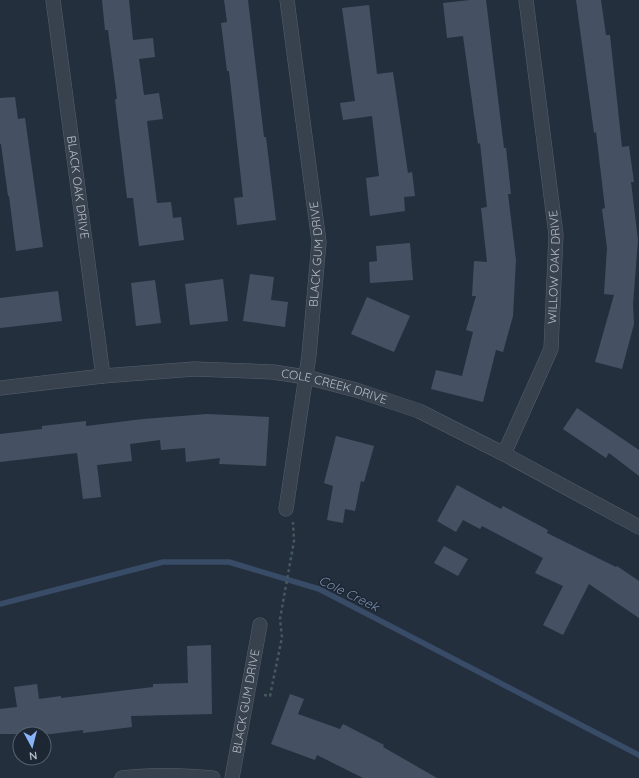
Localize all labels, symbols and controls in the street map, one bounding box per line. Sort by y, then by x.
street label: BLACK OAK DRIVE [64,135,93,240]
street label: BLACK GUM DRIVE [305,201,326,307]
street label: WILLOW OAK DRIVE [544,209,563,324]
street label: COLE CREEK DRIVE [280,365,389,407]
water label: Cole Creek [316,572,383,615]
street label: BLACK GUM DRIVE [229,648,262,755]
north arrow [12,726,52,766]
text: N [28,748,38,763]

